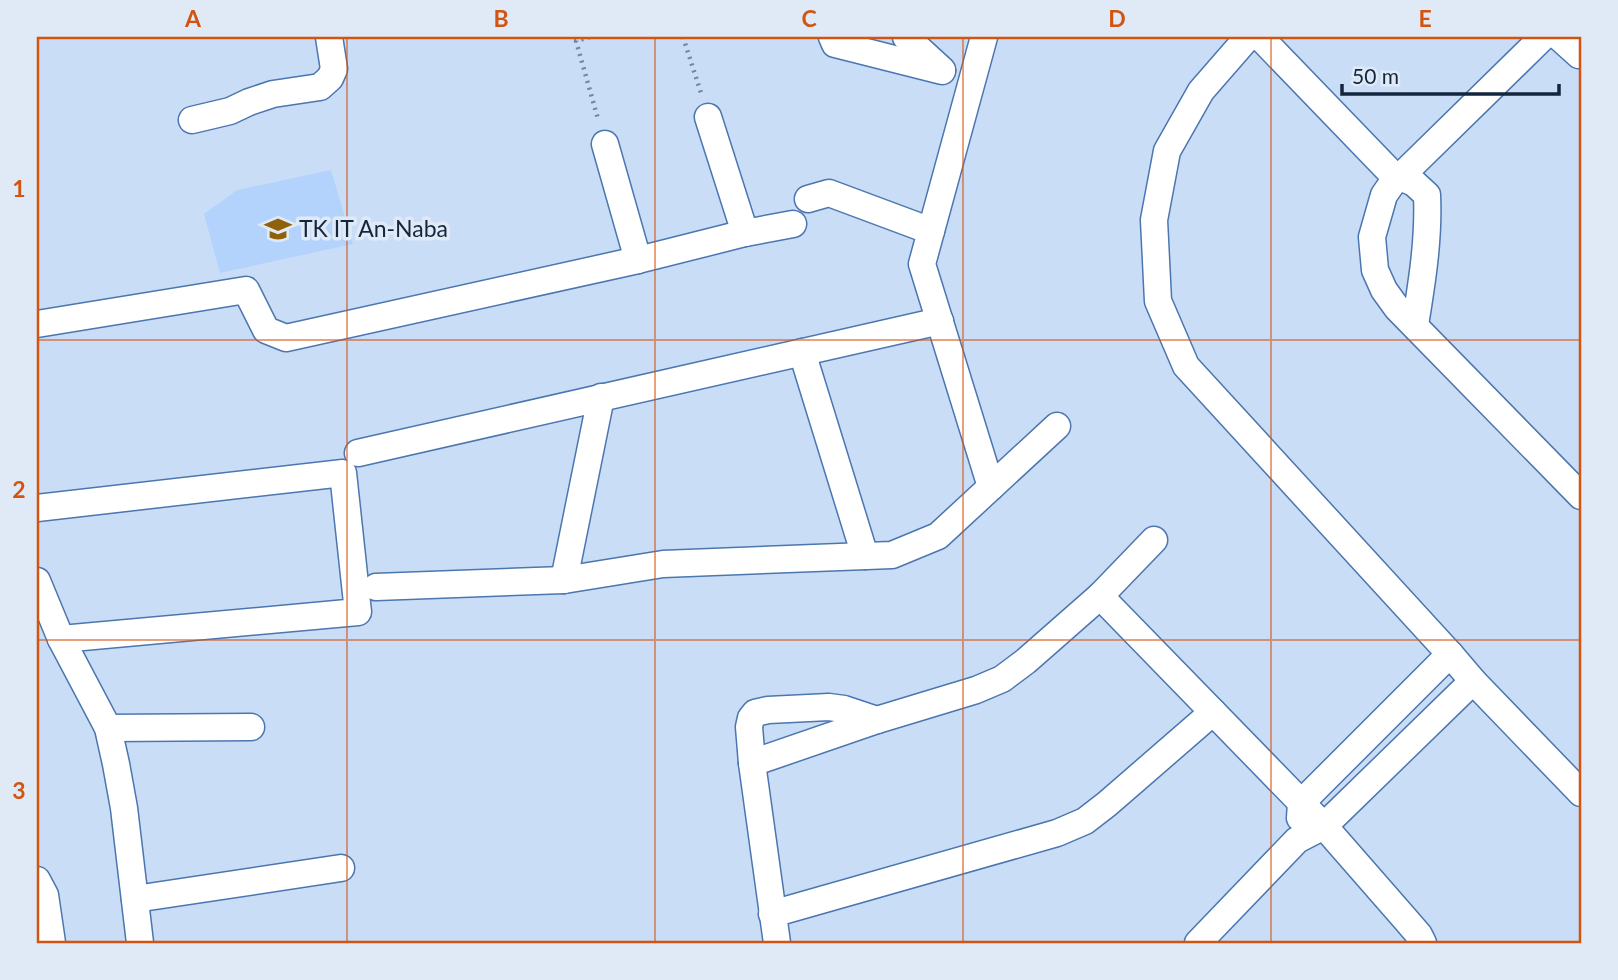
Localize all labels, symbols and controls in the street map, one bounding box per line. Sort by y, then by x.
text: A [184,4,202,32]
text: B [493,4,509,32]
text: C [801,4,817,32]
text: D [1108,4,1126,32]
text: E [1418,4,1432,32]
scale bar [1342,52,1558,96]
text: 50 m [1352,63,1399,88]
text: 1 [12,174,26,202]
school or university icon: TK IT An-Naba [263,214,293,244]
place label: TK IT An-Naba [299,214,448,242]
text: 2 [12,475,26,503]
text: 3 [12,776,26,804]

